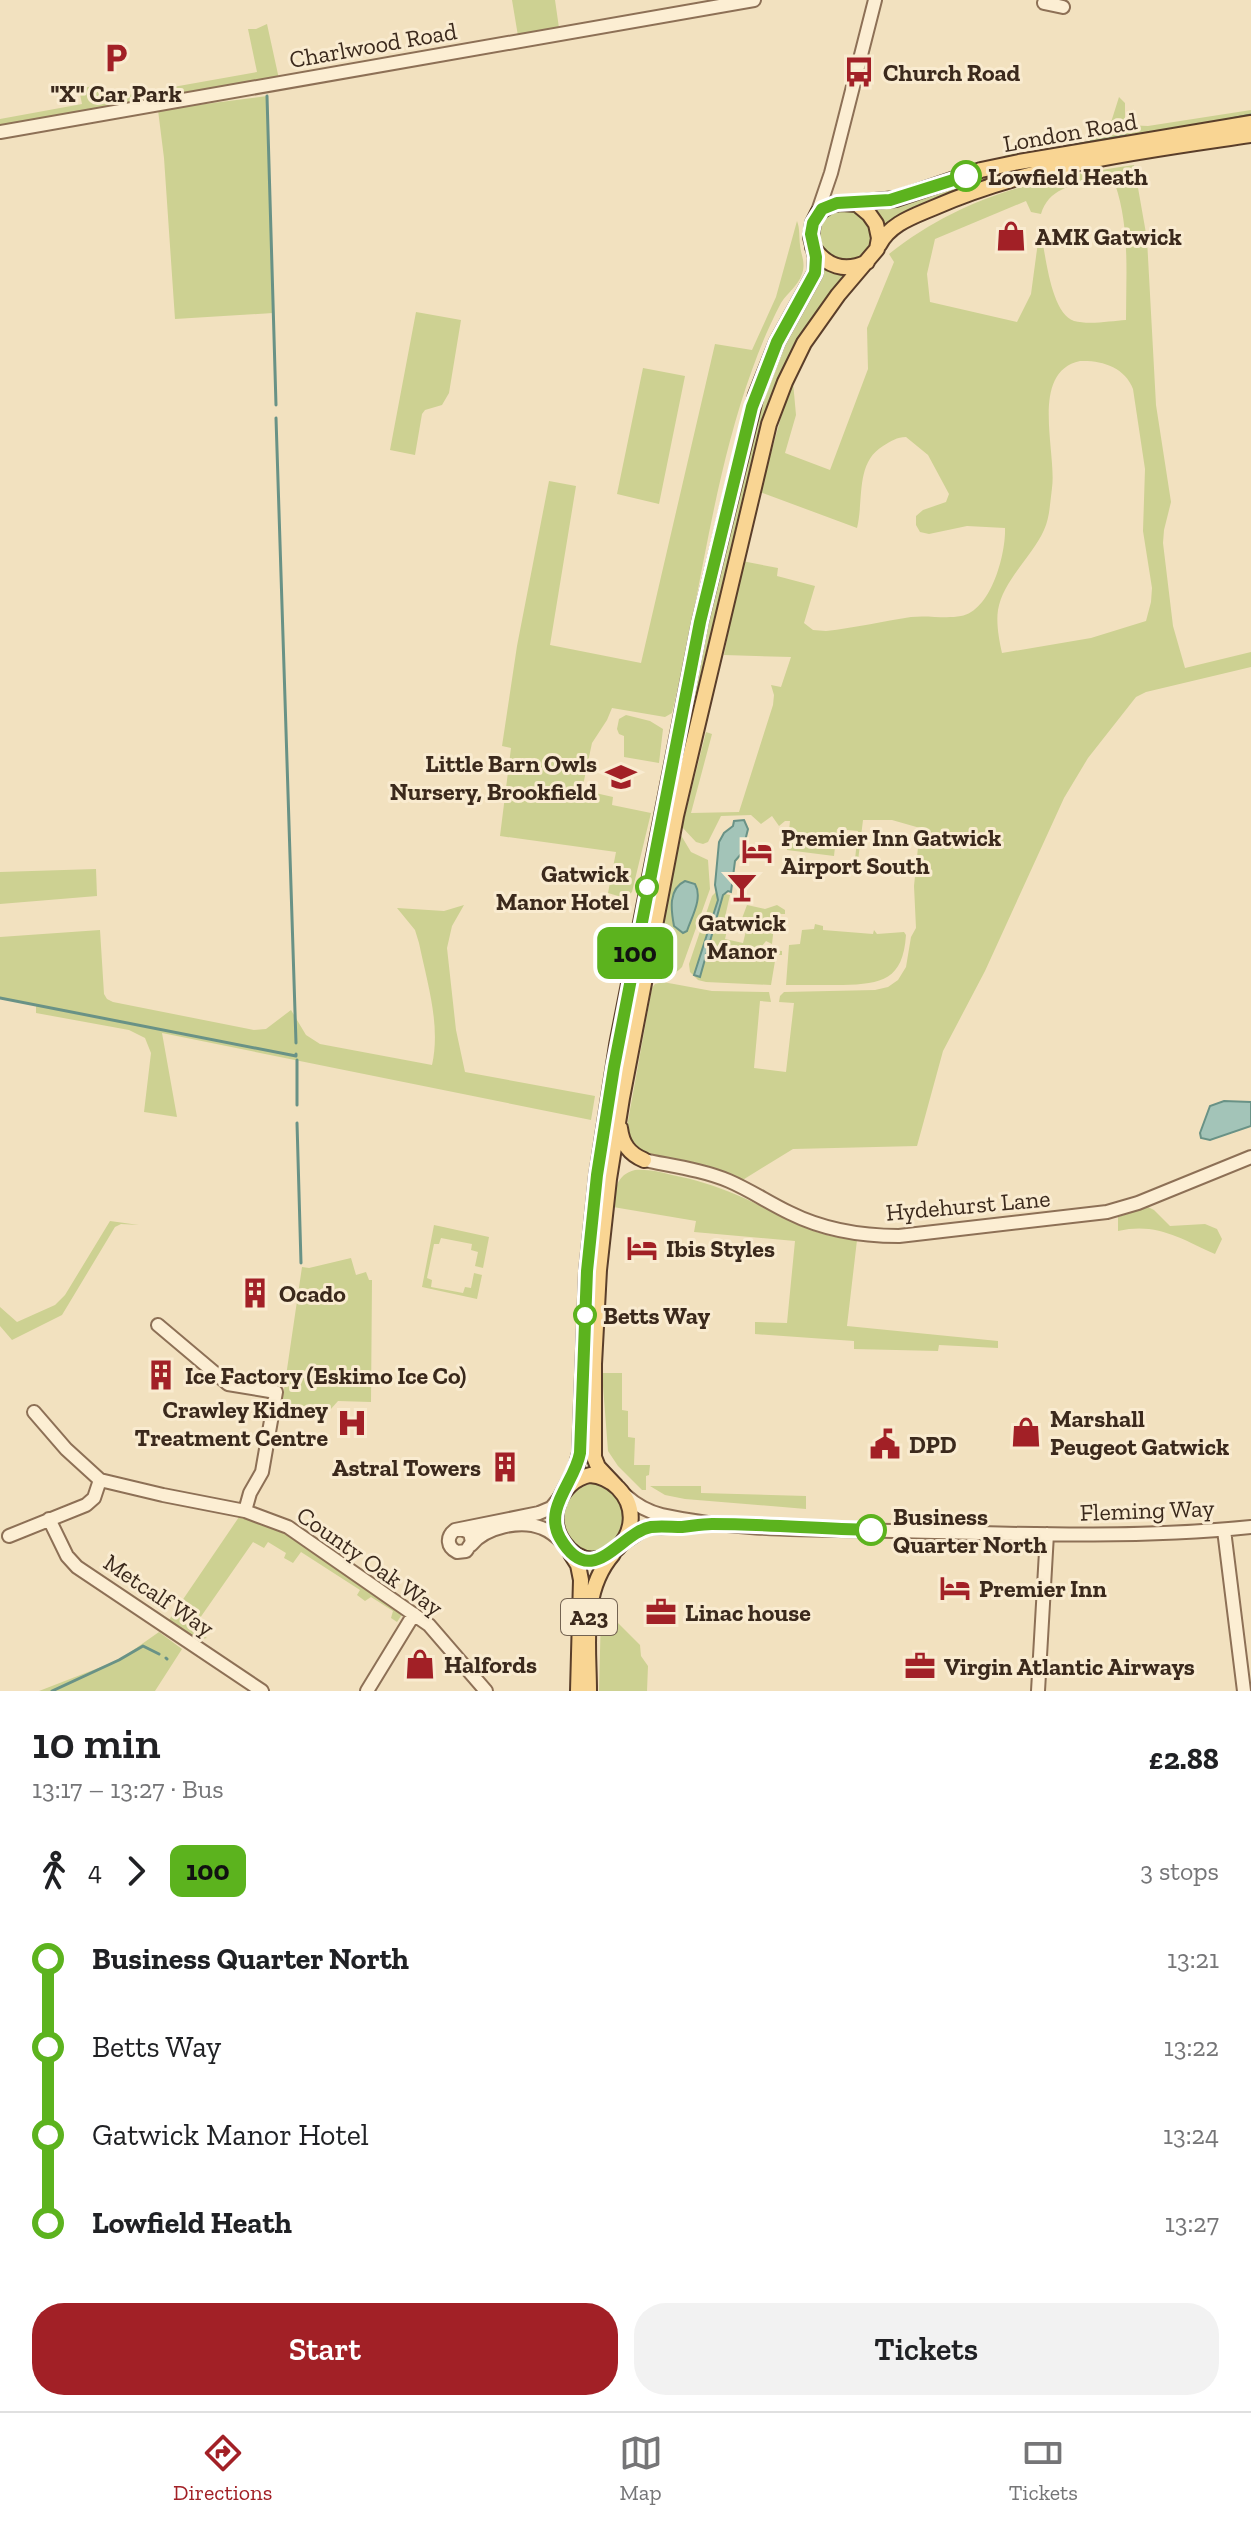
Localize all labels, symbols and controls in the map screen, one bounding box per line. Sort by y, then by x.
street label: Charlwood Road [287,16,459,74]
parking icon: "X" Car Park [99,41,133,75]
bus stop icon: Church Road [842,55,876,89]
place label: Church Road [883,58,1021,87]
place label: "X" Car Park [50,79,182,108]
street label: London Road [1001,106,1139,158]
marker: Lowfield Heath [951,161,981,191]
place label: Lowfield Heath [988,162,1148,191]
shop icon: AMK Gatwick [994,219,1028,253]
place label: AMK Gatwick [1035,222,1182,251]
place label: Little Barn Owls Nursery, Brookfield [390,749,597,806]
school or university icon: Little Barn Owls Nursery, Brookfield [604,760,638,794]
place label: Premier Inn Gatwick Airport South [781,823,1001,880]
hotel icon: Premier Inn Gatwick Airport South [740,834,774,868]
place label: Gatwick Manor Hotel [496,859,629,916]
bar icon: Gatwick Manor [725,870,759,904]
marker: Gatwick Manor Hotel [636,876,658,898]
place label: Gatwick Manor [698,908,786,965]
line badge: 100 [589,927,681,979]
text: 100 [613,936,657,969]
street label: Hydehurst Lane [884,1183,1052,1227]
hotel icon: Ibis Styles [625,1231,659,1265]
place label: Ibis Styles [666,1234,775,1263]
building icon: Ocado [238,1276,272,1310]
place label: Ocado [279,1279,346,1308]
place label: Betts Way [603,1301,710,1330]
marker: Betts Way [574,1304,596,1326]
building icon: Ice Factory (Eskimo Ice Co) [144,1358,178,1392]
place label: Ice Factory (Eskimo Ice Co) [185,1361,466,1390]
place label: Crawley Kidney Treatment Centre [135,1395,328,1452]
place label: Marshall Peugeot Gatwick [1050,1404,1229,1461]
hospital icon: Crawley Kidney Treatment Centre [335,1406,369,1440]
shop icon: Marshall Peugeot Gatwick [1009,1415,1043,1449]
public building icon: DPD [868,1427,902,1461]
place label: DPD [909,1430,957,1459]
building icon: Astral Towers [488,1450,522,1484]
place label: Astral Towers [332,1453,481,1482]
street label: Fleming Way [1079,1493,1216,1527]
street label: County Oak Way [291,1500,449,1623]
place label: Business Quarter North [893,1502,1047,1559]
marker: Business Quarter North [856,1515,886,1545]
street label: Metcalf Way [98,1548,220,1643]
hotel icon: Premier Inn [938,1571,972,1605]
place label: Premier Inn [979,1574,1107,1603]
office icon: Linac house [644,1595,678,1629]
place label: Linac house [685,1598,811,1627]
road number: A23 [561,1599,617,1635]
shop icon: Halfords [403,1647,437,1681]
office icon: Virgin Atlantic Airways [903,1649,937,1683]
place label: Halfords [444,1650,537,1679]
place label: Virgin Atlantic Airways [944,1652,1195,1681]
text: 10 min [32,1716,161,1769]
text: £2.88 [1149,1741,1219,1777]
text: 13:17 – 13:27 · Bus [32,1773,224,1805]
icon: walk [32,1849,76,1893]
icon: forward [114,1849,158,1893]
text: 100 [186,1854,230,1887]
text: 4 [88,1855,102,1887]
text: 3 stops [1140,1855,1219,1887]
text: Business Quarter North [92,1941,409,1977]
text: 13:21 [1167,1943,1219,1975]
text: Betts Way [92,2029,221,2065]
text: 13:22 [1164,2031,1219,2063]
text: Gatwick Manor Hotel [92,2117,369,2153]
text: 13:24 [1163,2119,1219,2151]
text: Lowfield Heath [92,2205,292,2241]
text: 13:27 [1165,2207,1219,2239]
button: Start [32,2303,618,2395]
button: Tickets [634,2303,1219,2395]
tab: Directions [173,2431,272,2506]
tab: Map [619,2431,663,2506]
tab: Tickets [1009,2431,1078,2506]

